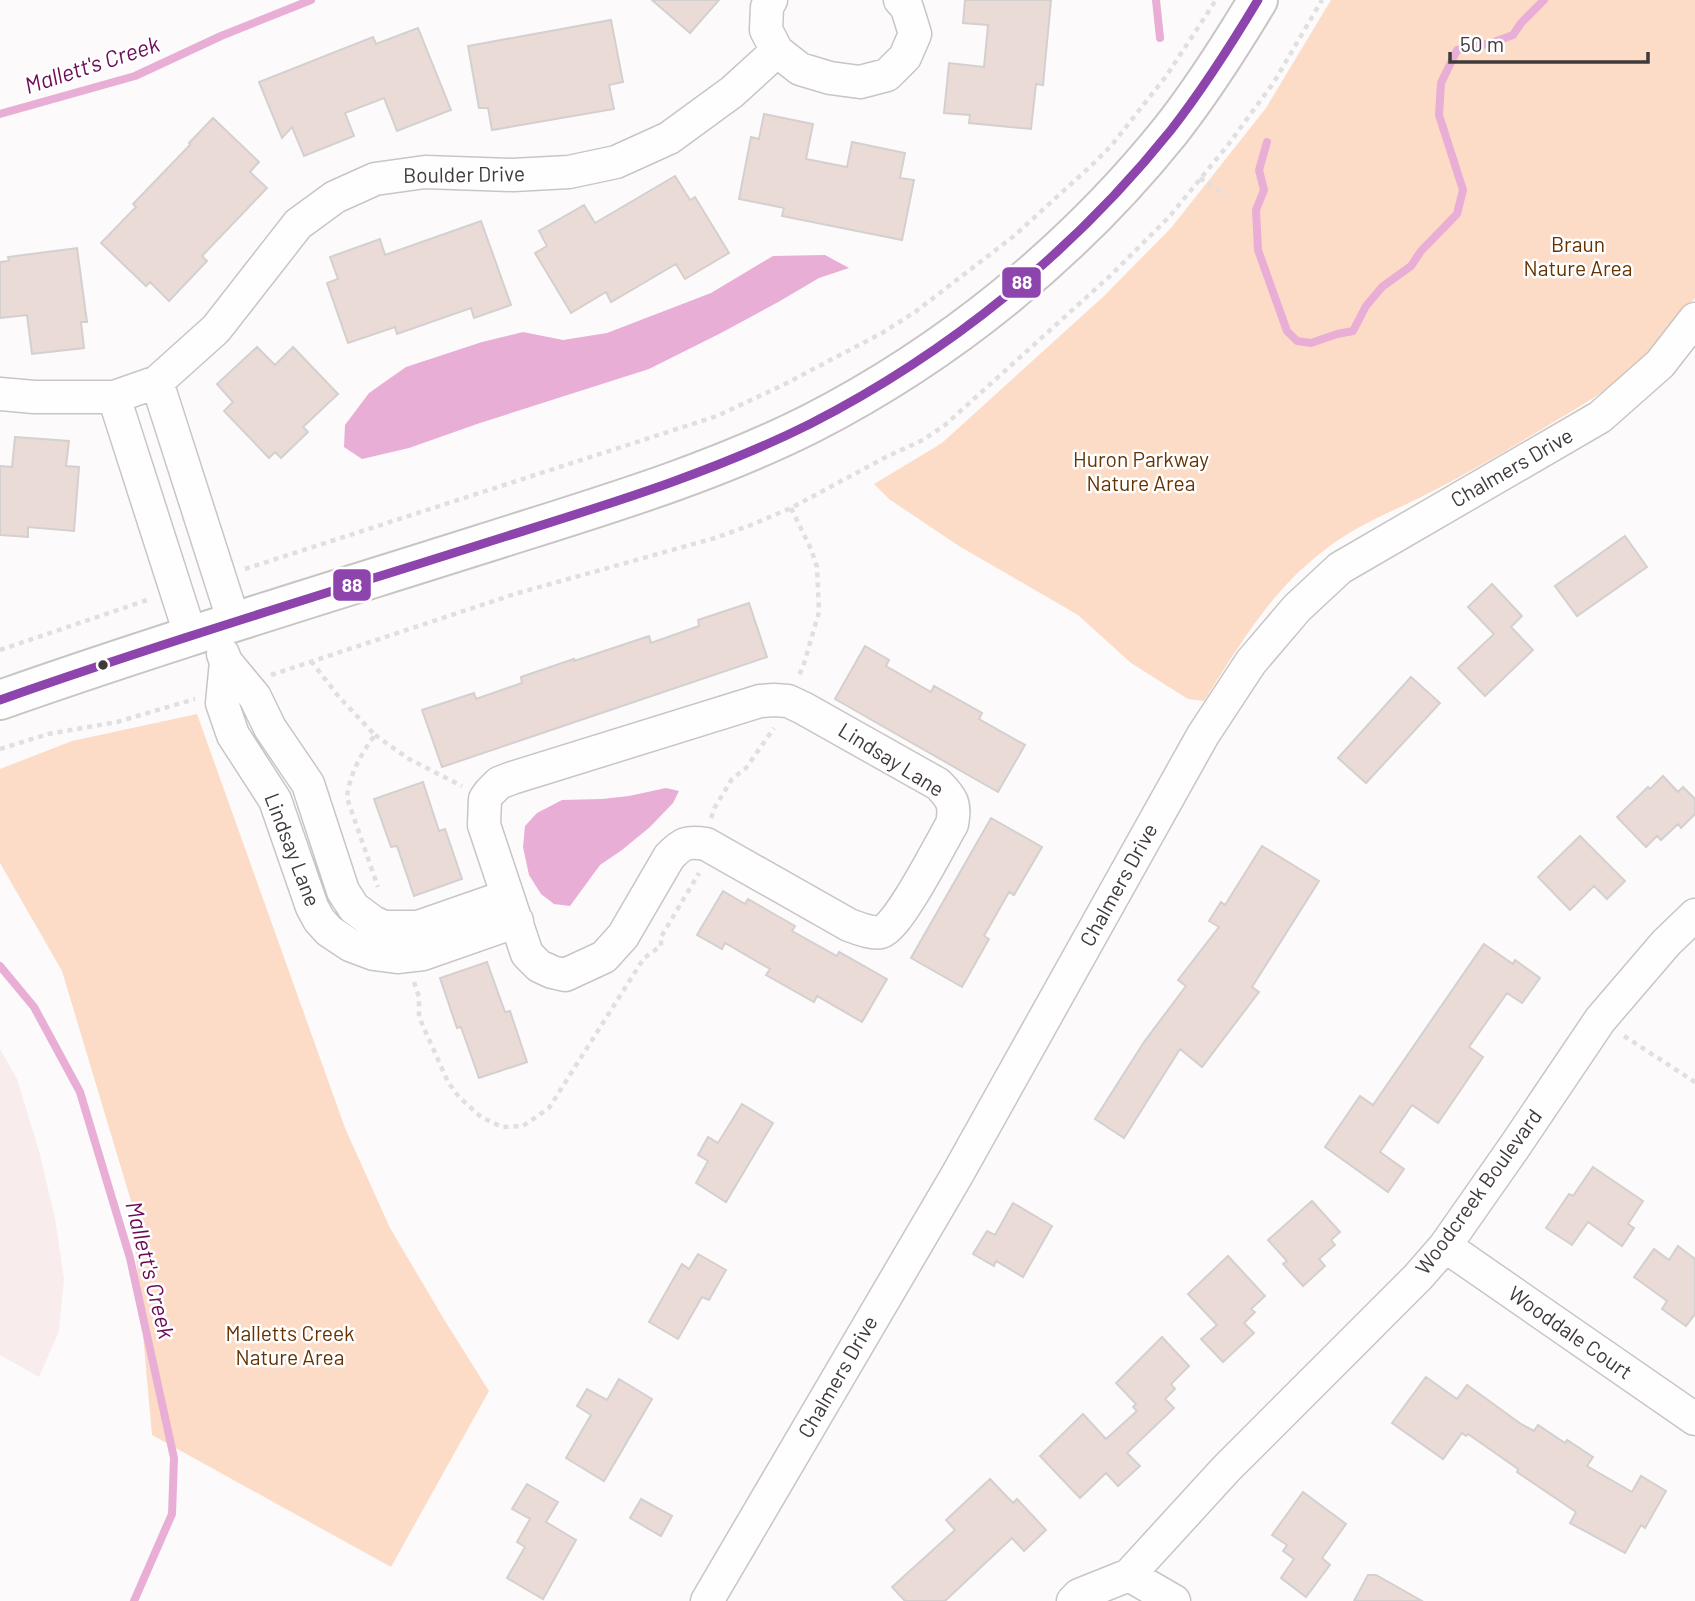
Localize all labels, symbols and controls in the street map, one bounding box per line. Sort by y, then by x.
scale bar [1450,21,1648,65]
water label: Mallett's Creek [21,29,163,99]
text: 50 m [1460,31,1504,56]
street label: Boulder Drive [403,160,525,187]
park label: Braun Nature Area [1524,231,1632,280]
line badge: 88 [1001,266,1042,299]
text: 88 [1012,270,1032,293]
street label: Chalmers Drive [1446,422,1577,512]
park label: Huron Parkway Nature Area [1073,446,1209,495]
line badge: 88 [332,568,372,602]
text: 88 [342,573,362,596]
unlabelled marker [96,658,110,672]
street label: Lindsay Lane [834,716,949,801]
street label: Lindsay Lane [260,789,326,910]
street label: Chalmers Drive [1074,818,1162,950]
street label: Woodcreek Boulevard [1409,1104,1546,1279]
water label: Mallett's Creek [120,1198,182,1341]
street label: Wooddale Court [1504,1280,1638,1384]
street label: Chalmers Drive [792,1311,882,1442]
park label: Malletts Creek Nature Area [225,1320,355,1369]

